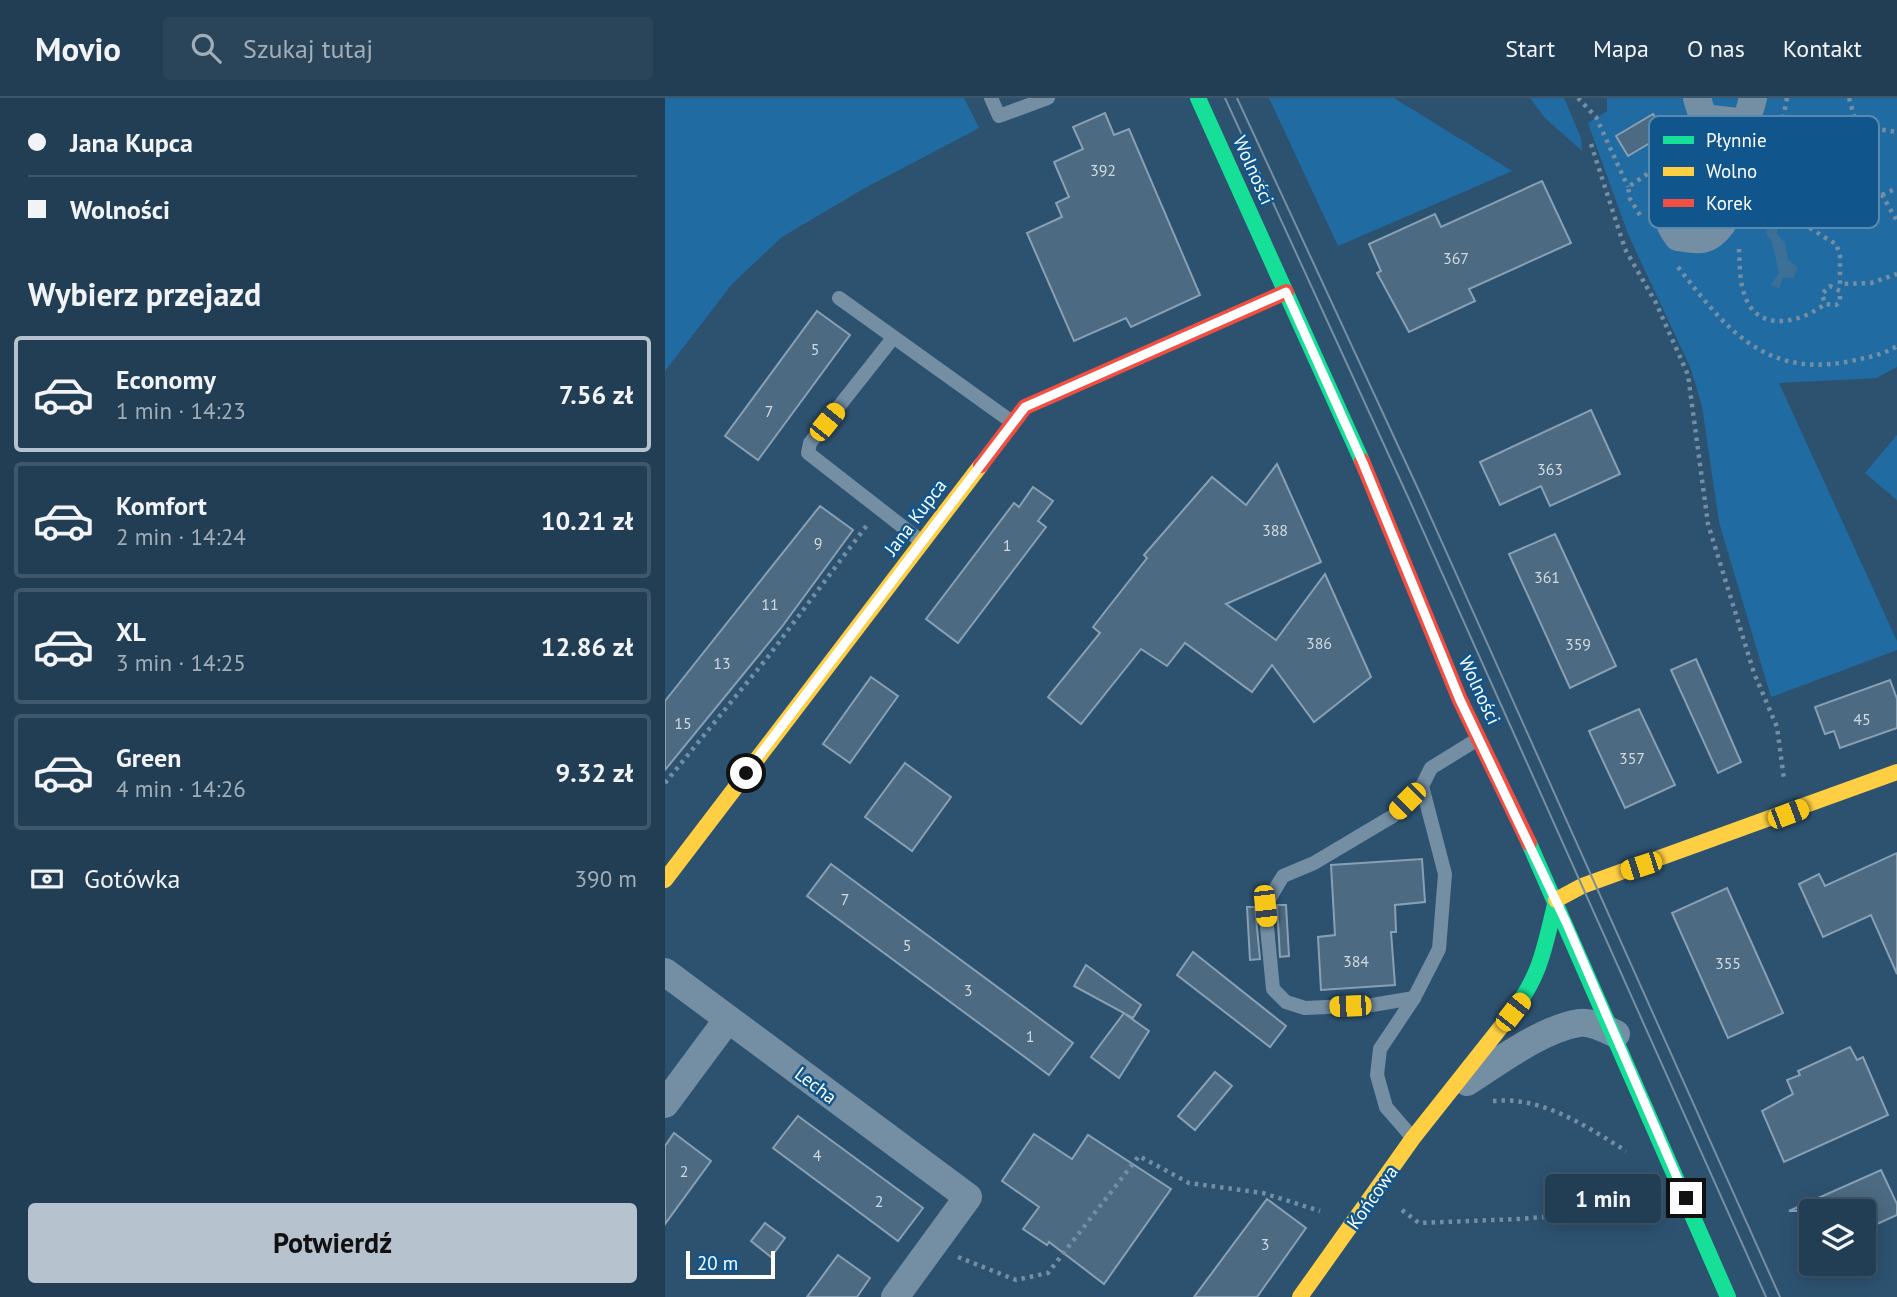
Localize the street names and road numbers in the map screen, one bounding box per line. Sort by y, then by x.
street label: Wolności [1228,132,1280,208]
street label: Jana Kupca [878,474,951,561]
street label: Wolności [1454,652,1506,728]
street label: Lecha [790,1061,842,1109]
street label: Końcowa [1341,1160,1403,1234]

